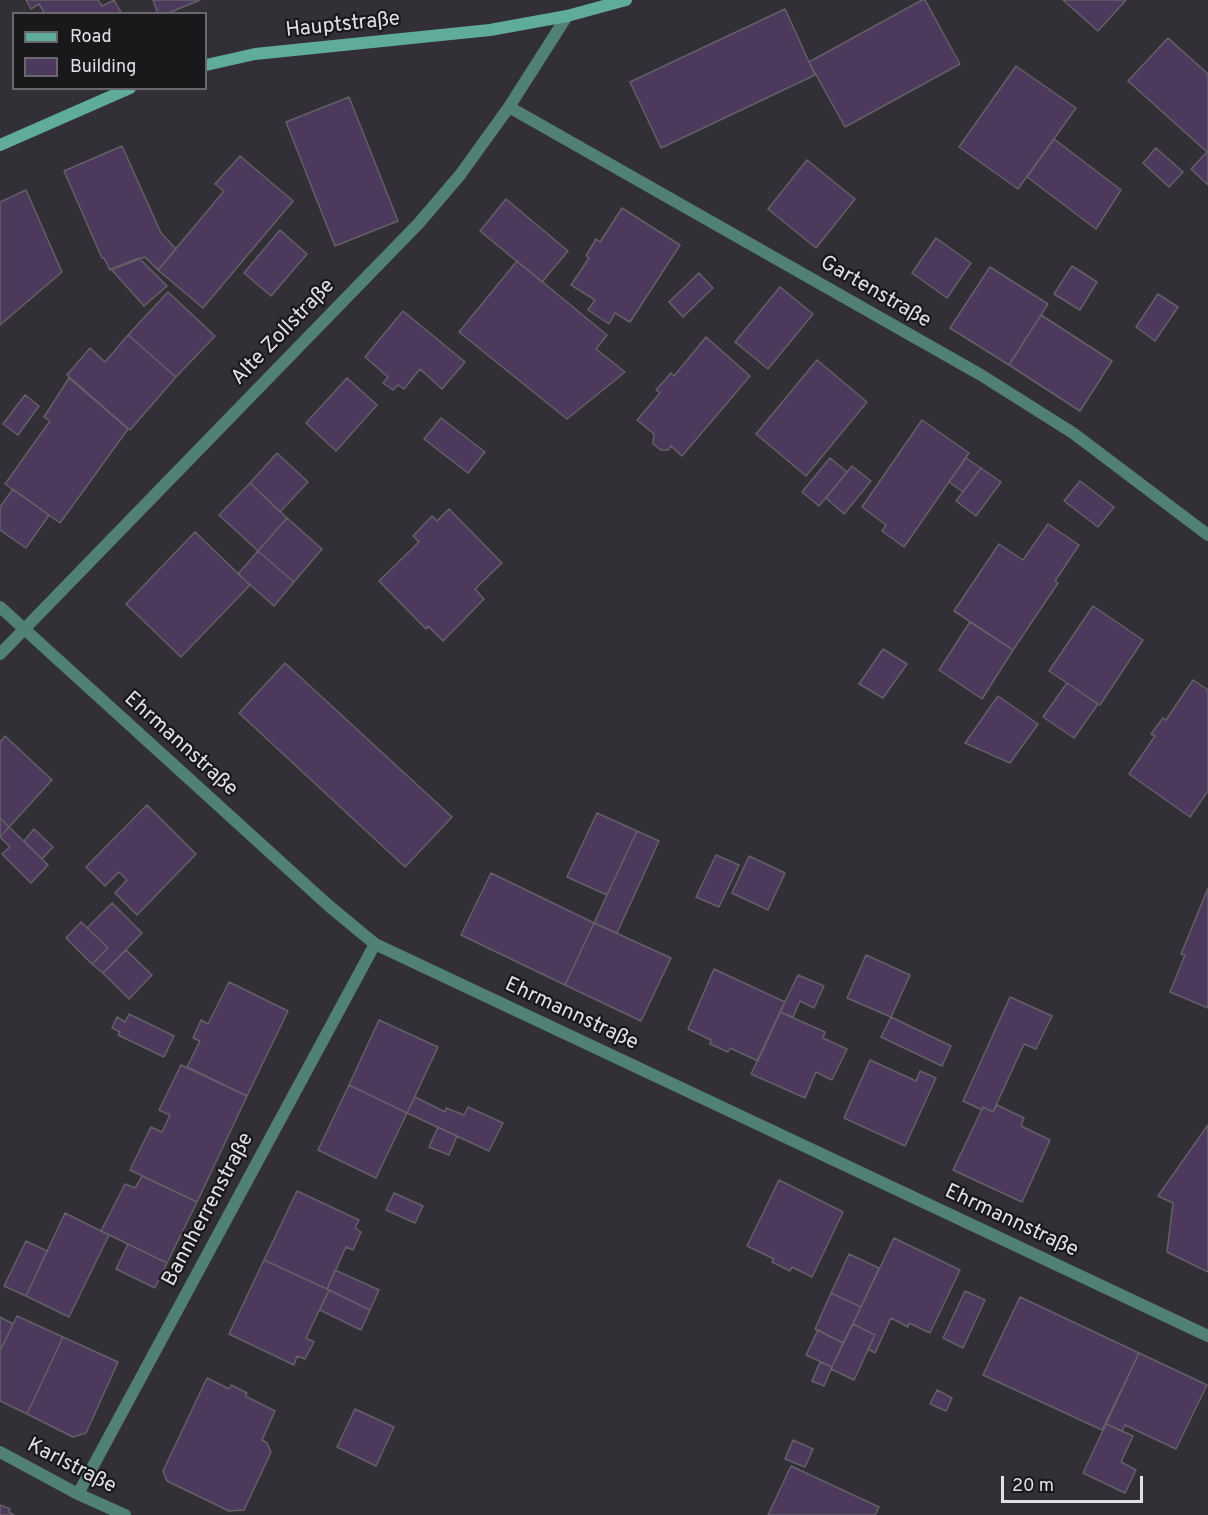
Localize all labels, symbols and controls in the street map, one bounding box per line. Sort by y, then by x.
street label: Hauptstraße [285,7,401,45]
legend [12,12,207,90]
text: Road [70,26,112,49]
text: Building [70,56,136,79]
street label: Gartenstraße [815,251,935,335]
street label: Alte Zollstraße [227,275,341,391]
street label: Ehrmannstraße [118,687,242,803]
street label: Ehrmannstraße [500,973,642,1057]
street label: Bannherrenstraße [158,1129,260,1291]
street label: Ehrmannstraße [940,1180,1082,1264]
street label: Karlstraße [22,1434,120,1500]
scale bar [1004,1464,1146,1502]
text: 20 m [1012,1475,1054,1498]

